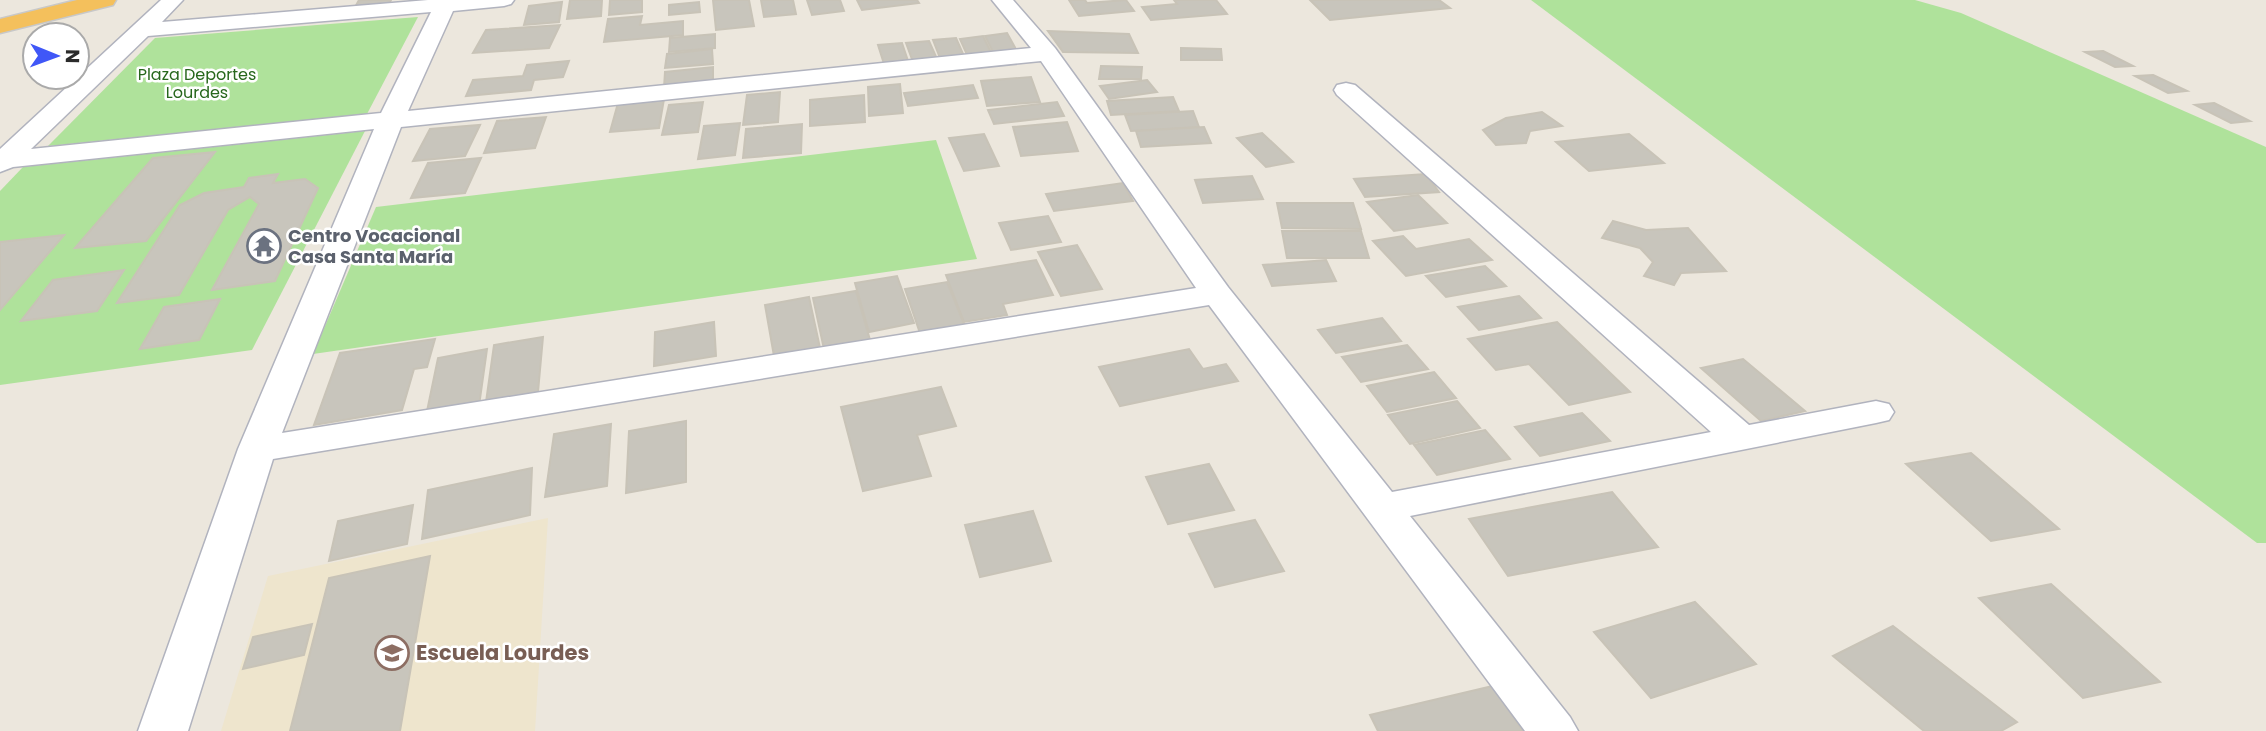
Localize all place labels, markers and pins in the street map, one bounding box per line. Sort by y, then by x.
place label: Centro Vocacional Casa Santa María [288,223,460,269]
temple icon: Centro Vocacional Casa Santa María [245,227,283,265]
school or university icon: Escuela Lourdes [373,634,411,672]
place label: Escuela Lourdes [416,638,589,667]

